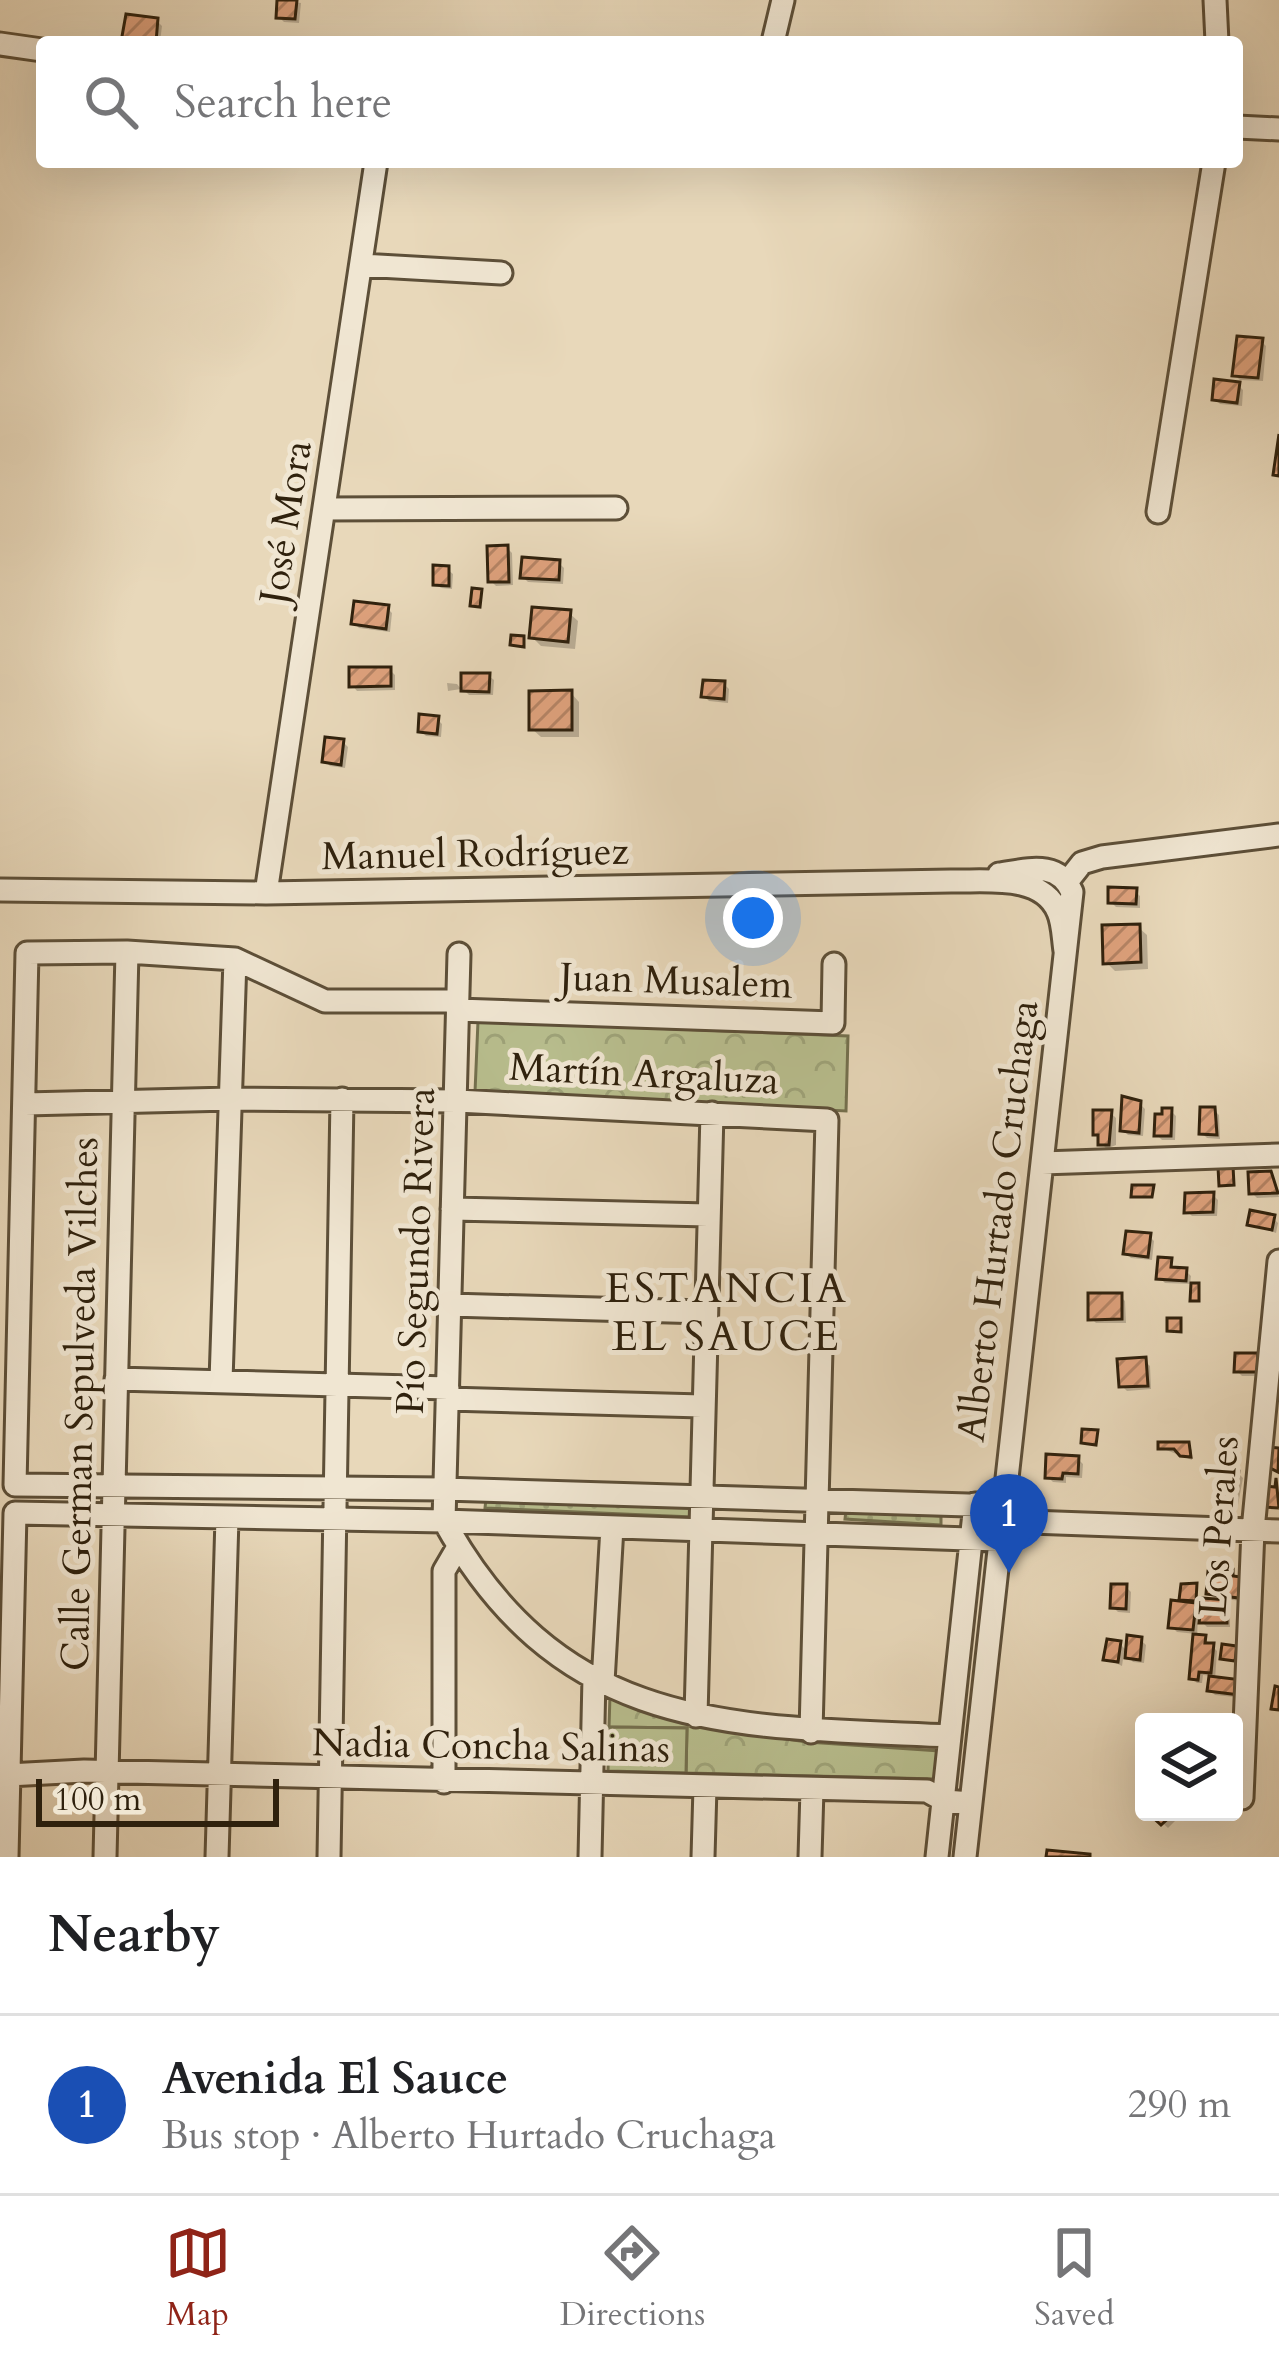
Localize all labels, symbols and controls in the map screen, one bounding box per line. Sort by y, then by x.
search box [36,36,1243,168]
icon: search [78,69,144,135]
text: Search here [174,72,392,133]
street label: José Mora [246,437,325,612]
street label: Manuel Rodríguez [321,825,629,883]
your location [723,888,783,948]
street label: Juan Musalem [554,950,793,1012]
street label: Alberto Hurtado Cruchaga [945,997,1051,1445]
street label: Martín Argaluza [508,1040,780,1108]
street label: Pío Segundo Rivera [384,1086,448,1415]
street label: Calle German Sepulveda Vilches [49,1136,111,1672]
district label: ESTANCIA EL SAUCE [605,1260,849,1365]
street label: Los Perales [1186,1434,1252,1618]
pin: 1 [970,1474,1048,1573]
map controls [1135,1713,1243,1821]
button: layers [1135,1713,1243,1821]
street label: Nadia Concha Salinas [312,1716,670,1776]
scale bar [36,1773,279,1826]
text: 100 m [54,1777,141,1822]
text: Nearby [48,1900,220,1970]
text: Avenida El Sauce [162,2048,508,2109]
text: 1 [77,2078,97,2131]
text: 290 m [1128,2078,1231,2131]
text: Bus stop · Alberto Hurtado Cruchaga [162,2109,776,2162]
tab: Map [165,2220,231,2337]
tab: Directions [560,2220,705,2337]
tab: Saved [1034,2220,1114,2337]

